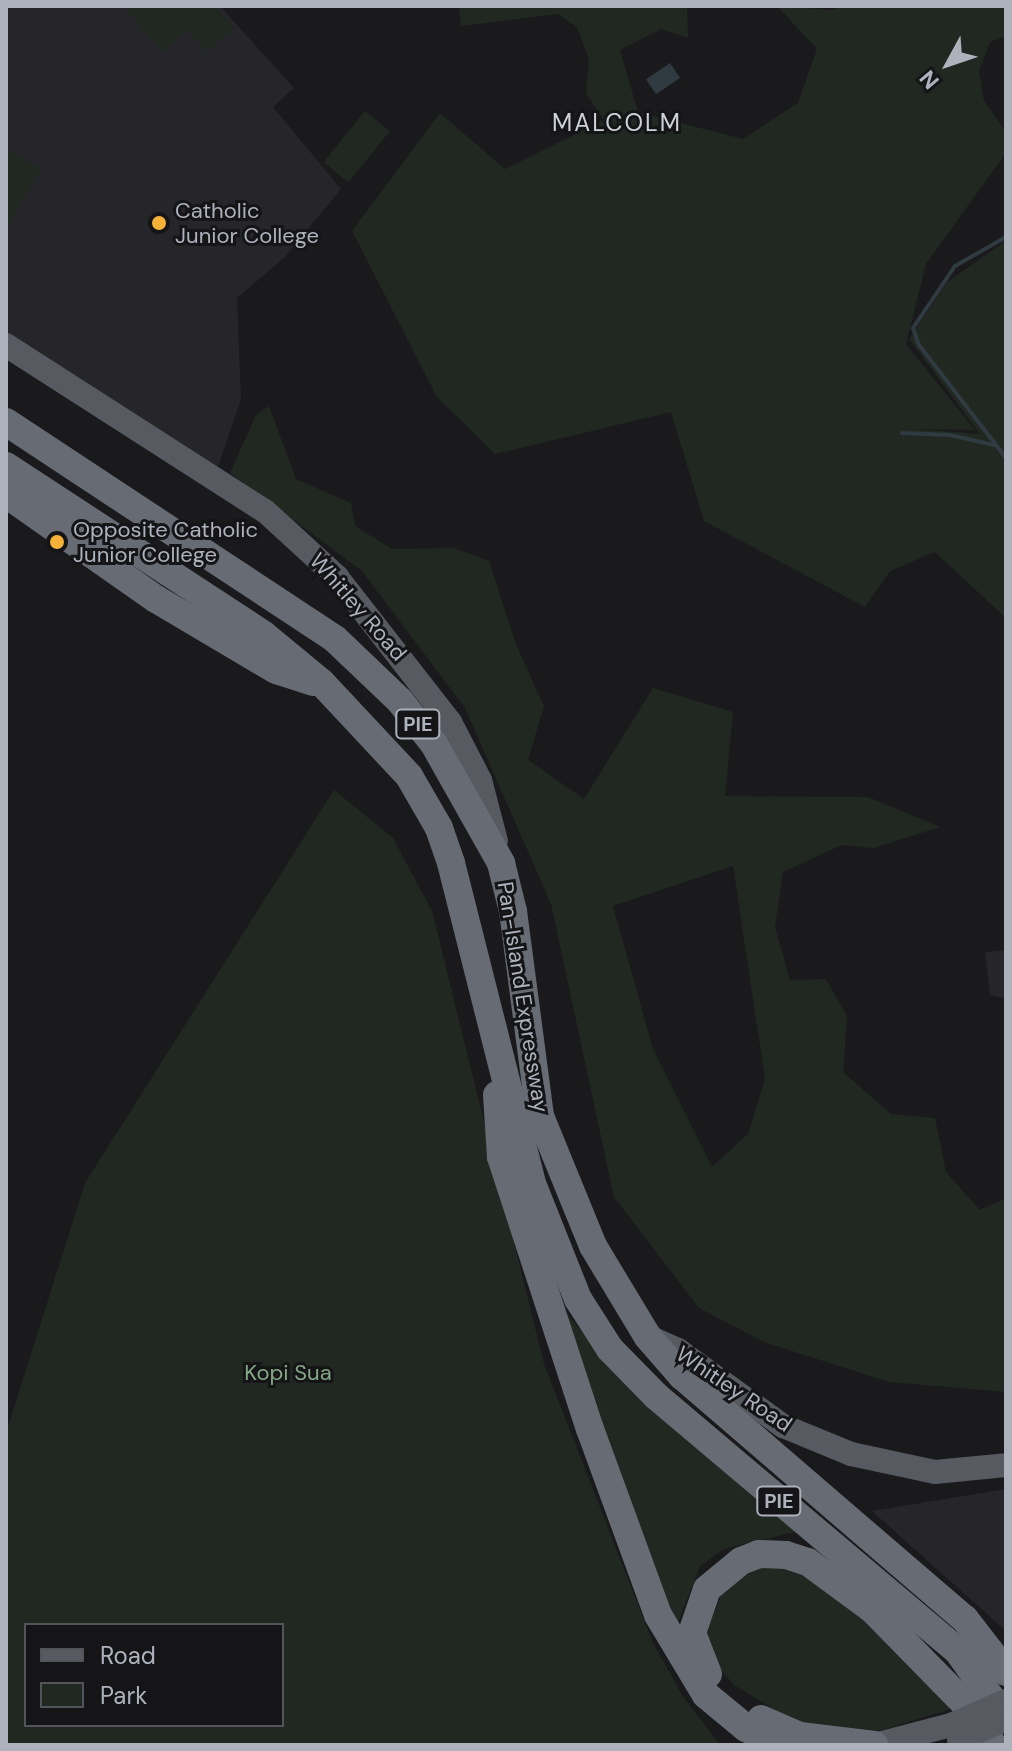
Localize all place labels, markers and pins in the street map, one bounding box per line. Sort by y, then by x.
place label: Catholic Junior College [175,197,319,248]
marker: Catholic Junior College [150,214,168,232]
place label: Opposite Catholic Junior College [73,516,258,568]
marker: Opposite Catholic Junior College [48,533,66,551]

